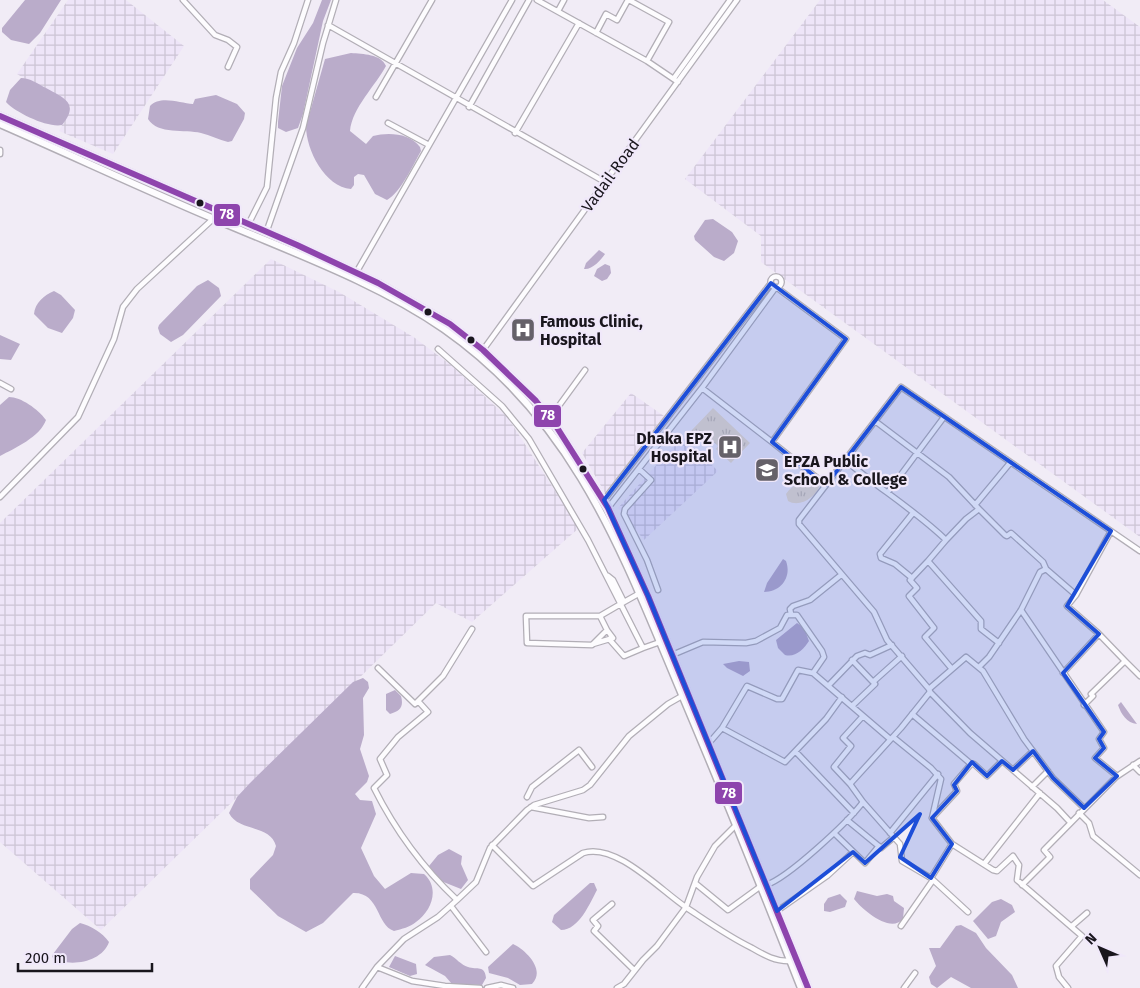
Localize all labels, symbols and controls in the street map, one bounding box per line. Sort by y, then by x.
street label: Vadail Road [578,135,643,215]
unlabelled marker [195,198,205,208]
line badge: 78 [213,203,241,227]
text: 78 [220,206,234,223]
unlabelled marker [423,307,433,317]
place label: Famous Clinic, Hospital [540,312,643,349]
hospital icon: Famous Clinic, Hospital [510,317,536,343]
unlabelled marker [466,335,476,345]
line badge: 78 [533,404,562,428]
text: 78 [541,407,555,424]
place label: Dhaka EPZ Hospital [636,429,712,466]
hospital icon: Dhaka EPZ Hospital [717,434,743,460]
place label: EPZA Public School & College [784,452,907,489]
school or university icon: EPZA Public School & College [754,457,780,483]
unlabelled marker [578,464,588,474]
line badge: 78 [714,781,743,805]
text: 78 [722,785,736,802]
north arrow [1075,923,1125,973]
text: N [1082,930,1100,948]
scale bar [18,940,151,972]
text: 200 m [25,949,66,967]

